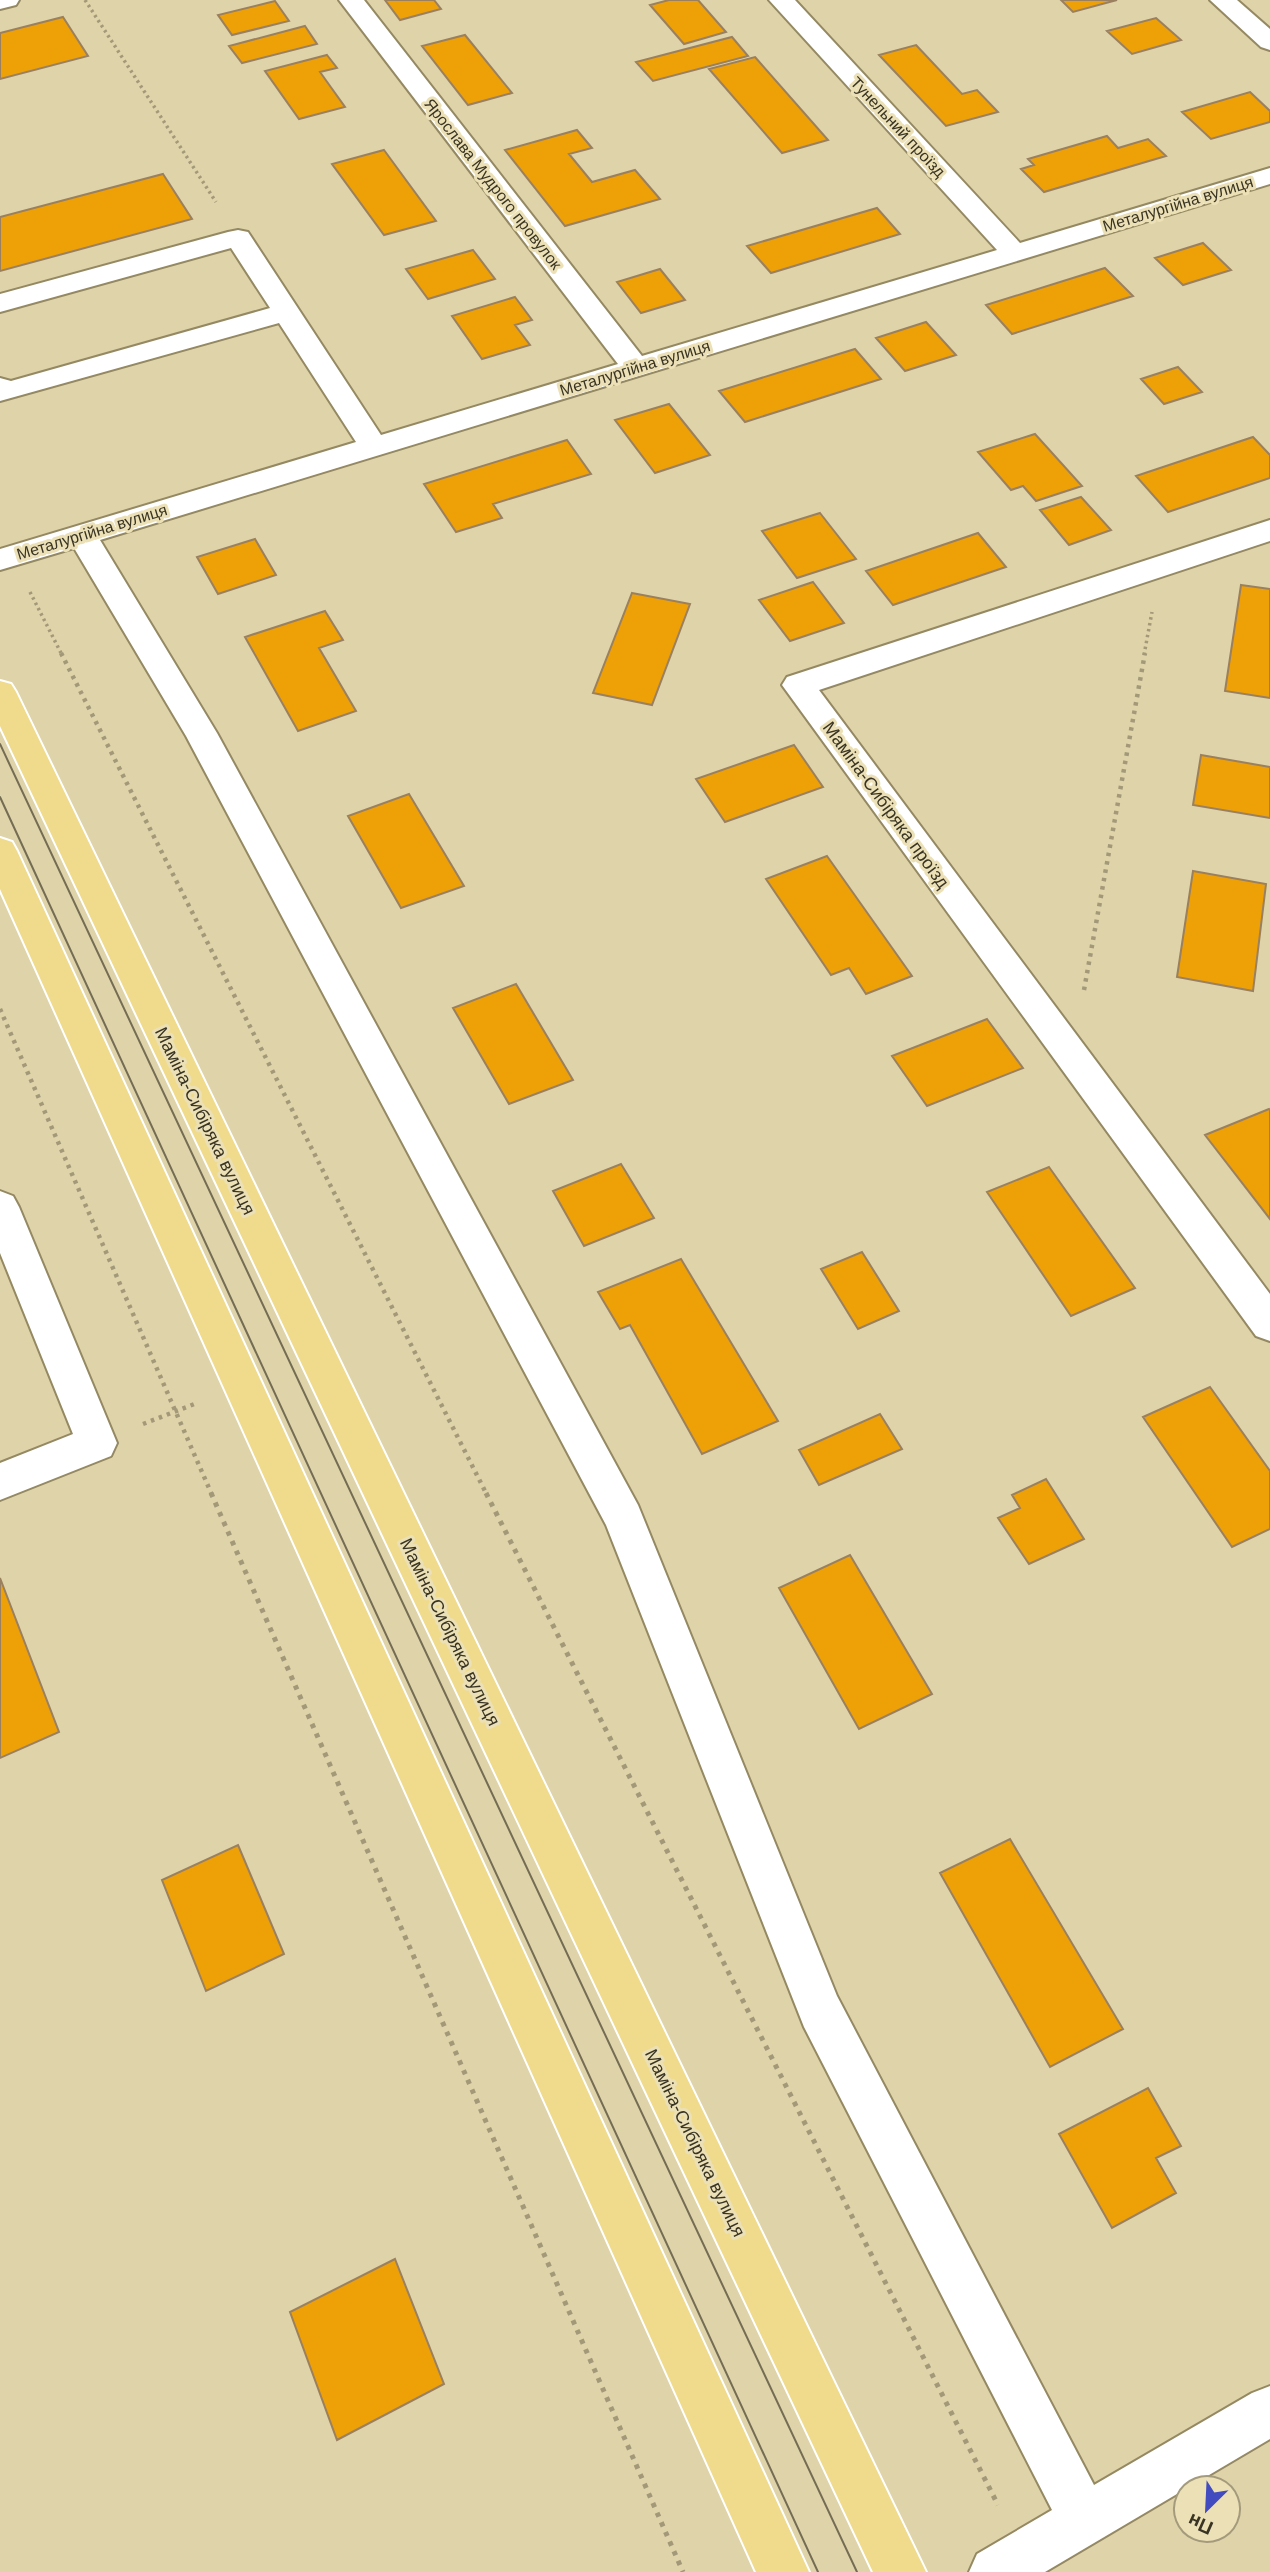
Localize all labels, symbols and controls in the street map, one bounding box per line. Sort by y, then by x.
street label: Тунельний проїзд [847,74,949,181]
street label: Ярослава Мудрого провулок [421,95,566,273]
street label: Металургійна вулиця [1101,173,1255,235]
street label: Металургійна вулиця [558,337,712,399]
street label: Металургійна вулиця [15,501,169,563]
street label: Маміна-Сибіряка проїзд [819,718,953,893]
street label: Маміна-Сибіряка вулиця [151,1024,259,1218]
street label: Маміна-Сибіряка вулиця [396,1535,504,1729]
street label: Маміна-Сибіряка вулиця [641,2046,749,2240]
north arrow [1172,2474,1242,2544]
text: Пн [1185,2509,1216,2539]

